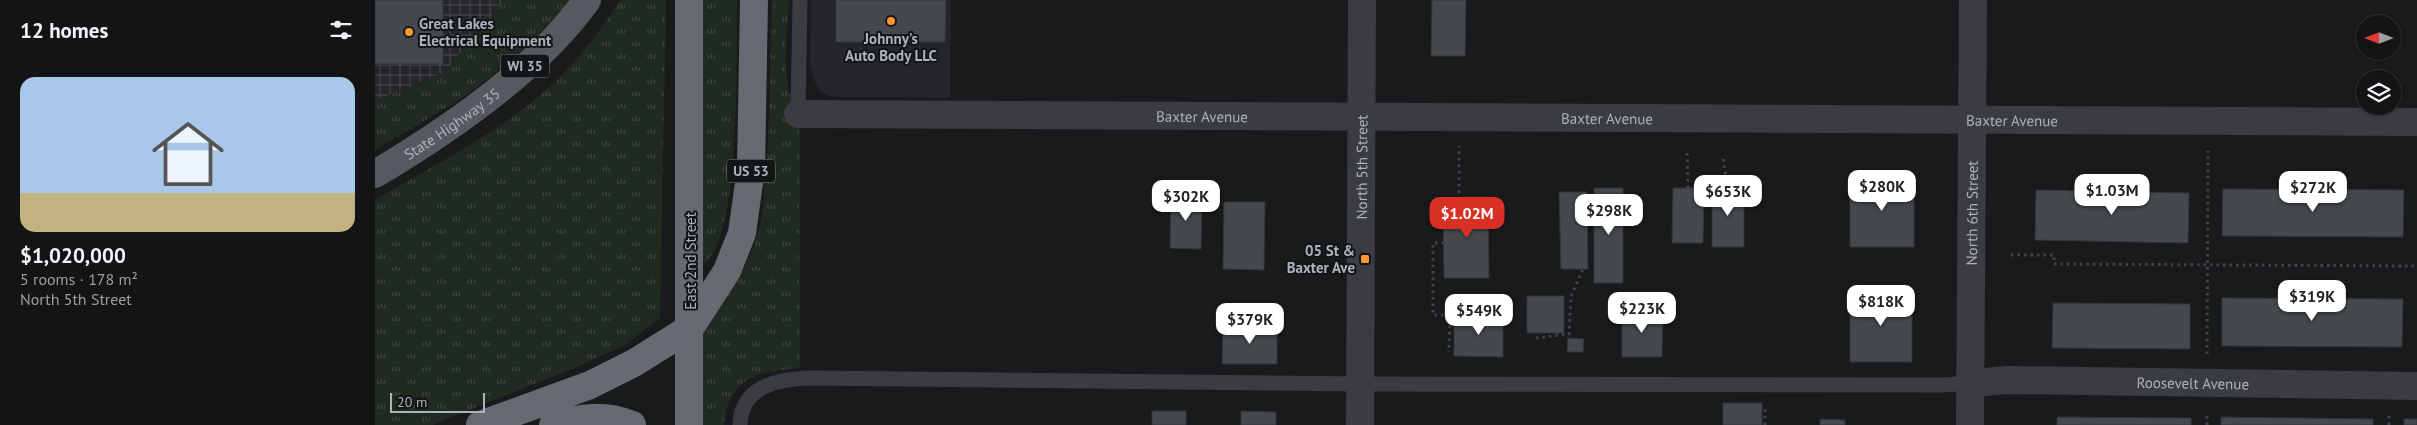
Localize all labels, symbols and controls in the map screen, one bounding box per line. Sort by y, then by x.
place label: Great Lakes Electrical Equipment [419,14,552,50]
marker: Johnny's Auto Body LLC [885,15,897,27]
north arrow [2356,15,2401,60]
map controls [2356,15,2401,115]
icon: filters [327,16,355,44]
text: 12 homes [20,17,108,44]
marker: Great Lakes Electrical Equipment [403,26,415,38]
place label: Johnny's Auto Body LLC [845,29,938,65]
road number: WI 35 [501,54,549,78]
button: layers [2356,70,2401,115]
street label: State Highway 35 [400,83,504,164]
street label: Baxter Avenue [1156,106,1248,126]
street label: Baxter Avenue [1561,108,1653,128]
icon: home [143,109,233,199]
street label: Baxter Avenue [1966,110,2058,130]
street label: North 5th Street [1351,114,1371,220]
road number: US 53 [727,160,775,182]
street label: North 6th Street [1962,160,1981,266]
pin: $280K [1847,170,1917,212]
pin: $272K [2278,170,2348,213]
pin: $653K [1693,174,1763,217]
pin: $1.03M [2071,174,2153,216]
text: $280K [1859,176,1905,196]
text: $272K [2290,177,2336,197]
pin: $302K [1151,180,1221,222]
text: $1.03M [2085,180,2139,200]
text: $653K [1705,181,1751,201]
text: $302K [1163,186,1209,206]
pin: $298K [1574,194,1644,236]
pin: $1.02M [1426,196,1508,239]
text: $298K [1586,200,1632,220]
text: $1.02M [1440,203,1494,223]
street label: East 2nd Street [681,212,700,310]
place label: 05 St & Baxter Ave [1287,241,1355,277]
text: $1,020,000 [20,242,126,269]
marker: 05 St & Baxter Ave [1359,253,1371,265]
text: 5 rooms · 178 m² [20,269,138,289]
pin: $319K [2277,280,2347,322]
pin: $818K [1846,284,1916,327]
text: $319K [2289,286,2335,306]
text: North 5th Street [20,289,132,309]
text: $818K [1858,291,1904,311]
pin: $223K [1607,292,1677,334]
pin: $549K [1444,294,1514,336]
text: $223K [1619,298,1665,318]
text: $549K [1456,300,1502,320]
pin: $379K [1215,302,1285,345]
text: $379K [1227,309,1273,329]
street label: Roosevelt Avenue [2136,372,2249,393]
scale bar [390,390,485,413]
text: 20 m [397,393,427,411]

